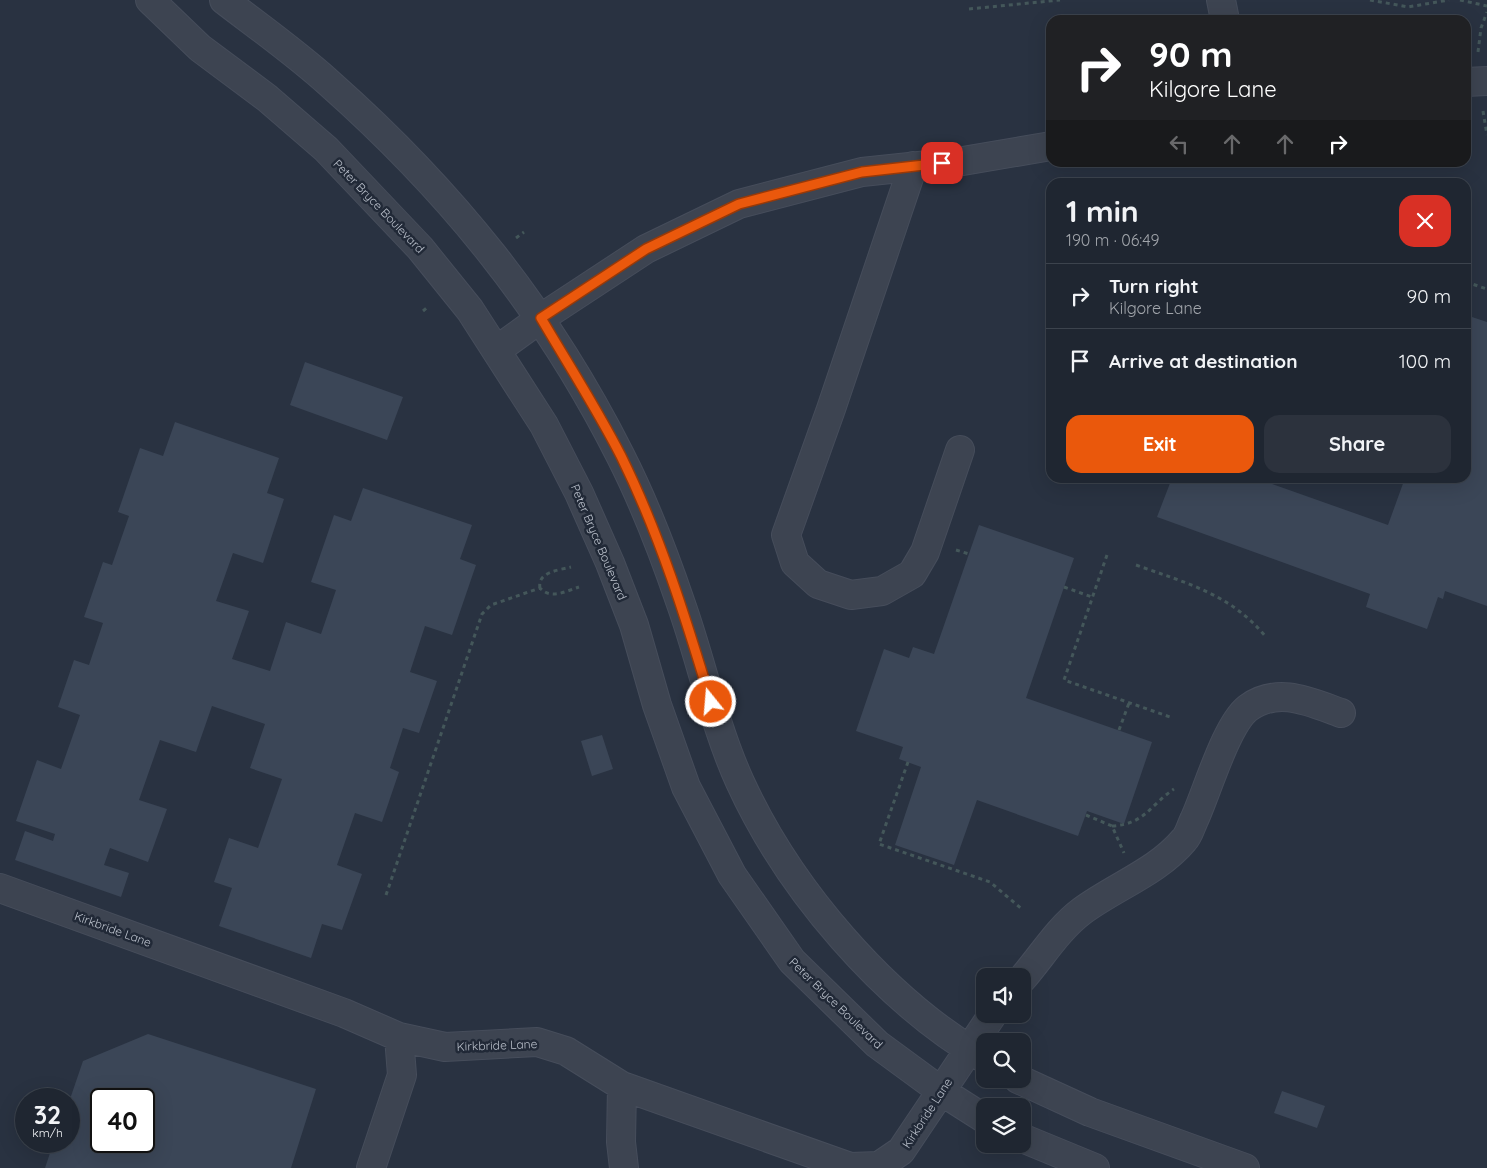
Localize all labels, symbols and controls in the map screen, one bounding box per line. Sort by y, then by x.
text: 90 m [1149,32,1232,76]
icon: right [1066,35,1131,100]
text: Kilgore Lane [1149,75,1277,103]
icon: left [1165,130,1193,158]
icon: ahead [1218,130,1246,158]
icon: ahead [1271,130,1299,158]
icon: right [1324,130,1352,158]
pin [921,142,963,184]
icon: arrive [928,149,956,177]
street label: Peter Bryce Boulevard [330,156,428,256]
text: 1 min [1066,192,1139,230]
button: close [1399,195,1451,247]
text: 190 m · 06:49 [1066,230,1159,250]
text: Turn right [1109,274,1198,298]
icon: right [1066,282,1094,310]
text: 90 m [1407,284,1451,308]
text: Kilgore Lane [1109,298,1202,318]
icon: arrive [1066,347,1094,375]
text: Arrive at destination [1109,349,1298,373]
text: 100 m [1399,349,1451,373]
button: Exit [1066,415,1254,473]
button: Share [1264,415,1451,473]
street label: Peter Bryce Boulevard [568,482,630,602]
position arrow [684,675,736,727]
street label: Kirkbride Lane [72,908,154,950]
street label: Peter Bryce Boulevard [786,954,886,1052]
map controls [976,968,1031,1153]
button: sound [976,968,1031,1023]
button: search [976,1033,1031,1088]
street label: Kirkbride Lane [456,1036,538,1054]
street label: Kirkbride Lane [899,1075,955,1151]
speed limit sign: 40 [90,1088,155,1153]
button: layers [976,1098,1031,1153]
text: 32 [34,1099,61,1130]
text: km/h [32,1125,63,1140]

